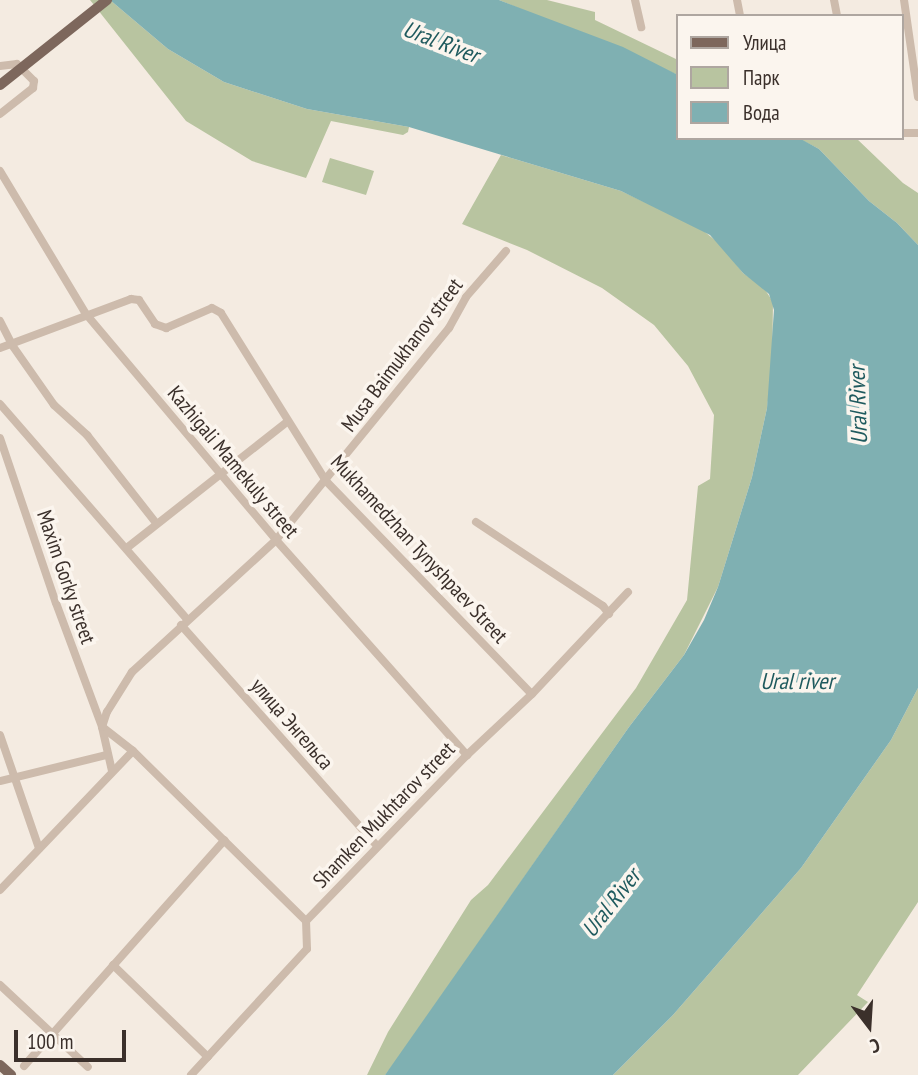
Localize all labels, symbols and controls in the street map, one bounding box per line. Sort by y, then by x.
legend [676,14,904,140]
water label: Ural River [399,15,483,69]
text: Улица [743,29,786,56]
text: Парк [743,64,780,91]
text: Вода [743,99,780,126]
street label: Musa Baimukhanov street [336,273,468,437]
water label: Ural River [843,365,873,445]
street label: Kazhigali Mamekuly street [162,381,304,543]
street label: Mukhamedzhan Tynyshpaev Street [325,449,513,649]
street label: Maxim Gorky street [31,507,101,647]
water label: Ural river [760,667,834,695]
street label: улица Энгельса [245,673,339,775]
street label: Shamken Mukhtarov street [308,737,460,893]
water label: Ural River [576,864,646,942]
north arrow [834,991,904,1061]
scale bar [18,1016,130,1060]
text: 100 m [27,1028,73,1055]
text: С [867,1033,883,1059]

